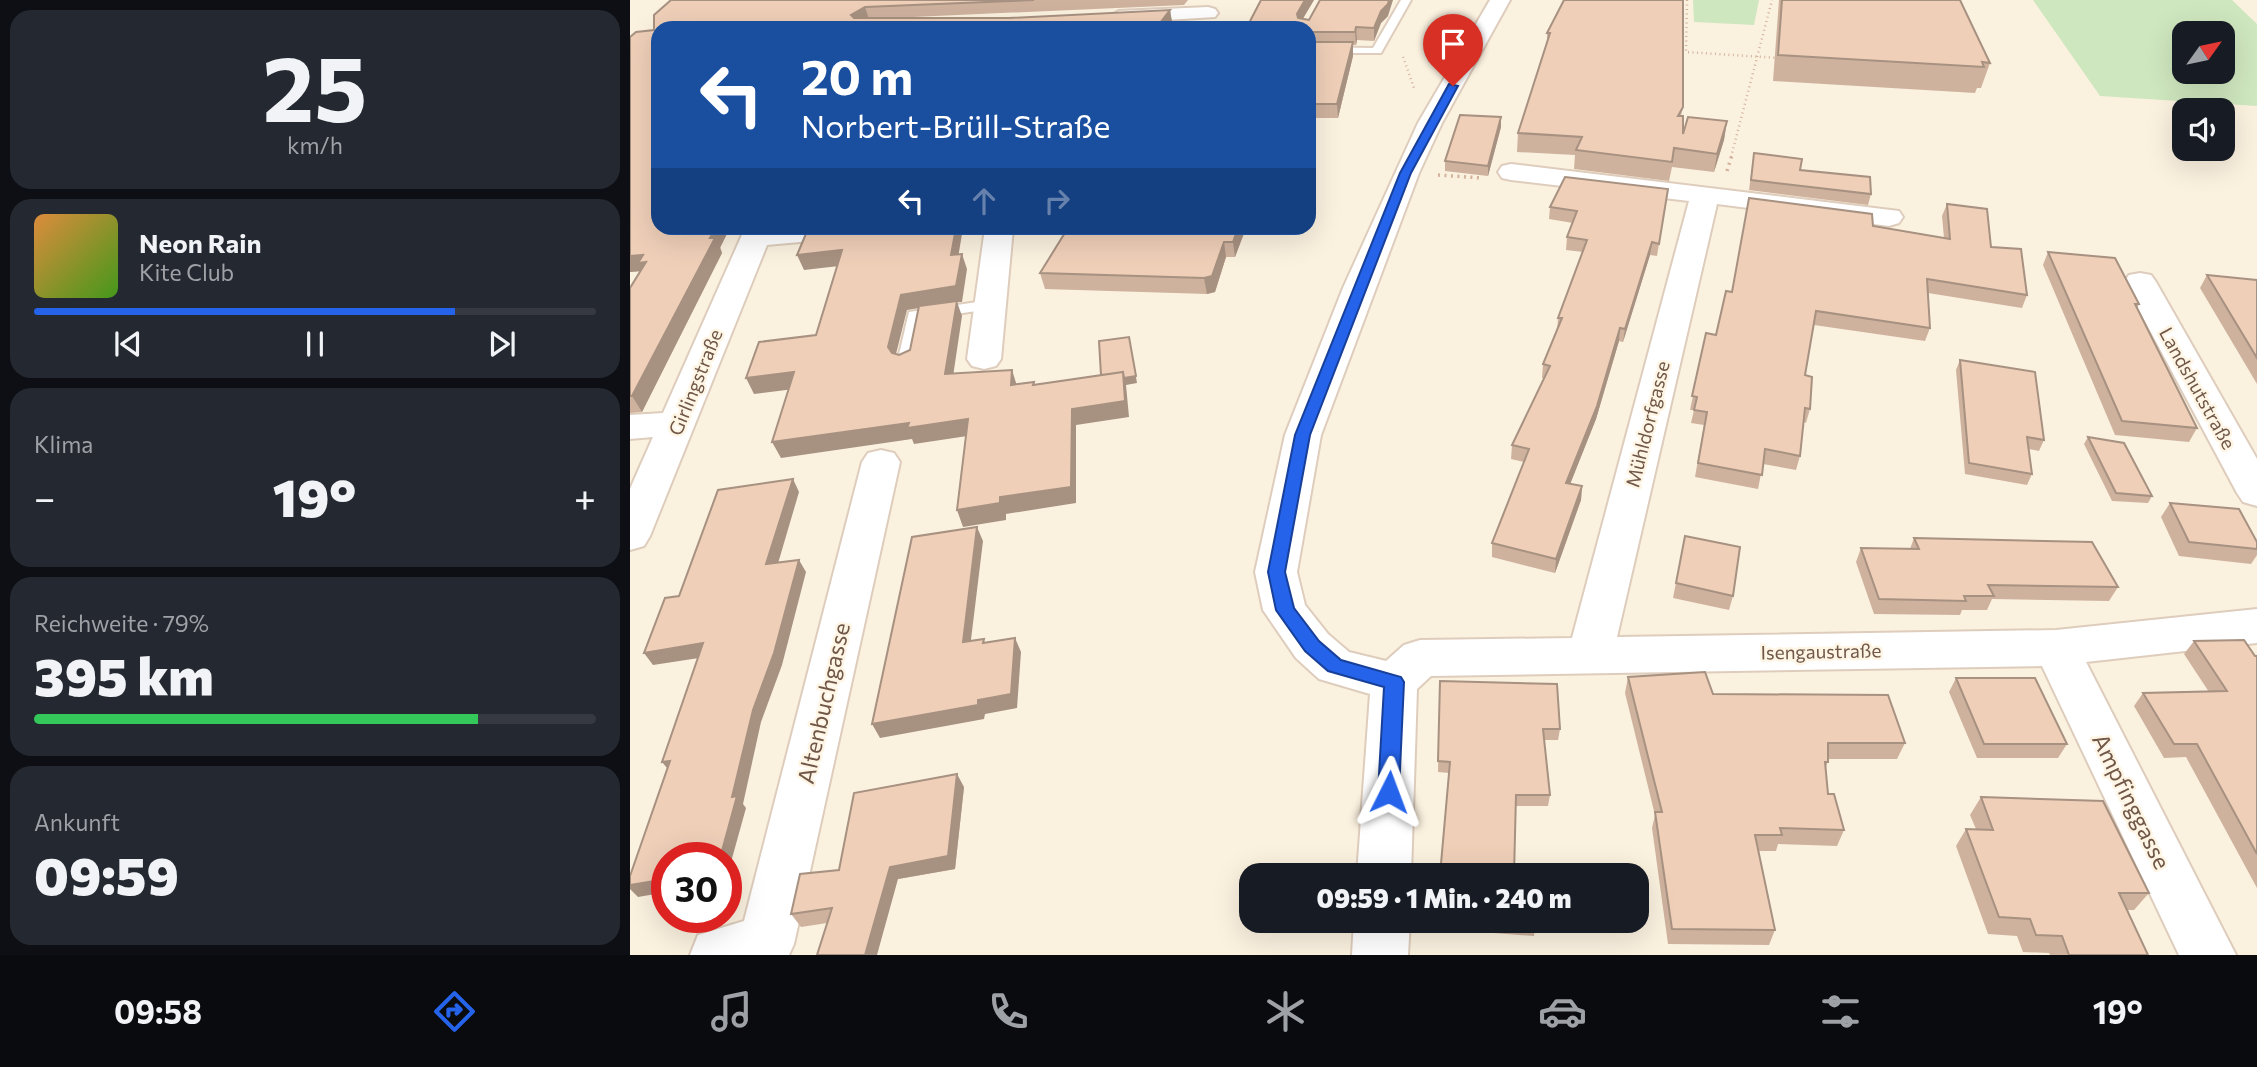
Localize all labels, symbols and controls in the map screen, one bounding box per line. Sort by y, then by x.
pin [1423,14,1483,86]
north arrow [2172,21,2235,84]
map controls [2172,21,2235,161]
icon: arrive [1434,25,1472,63]
text: 25 [263,29,367,141]
text: 20 m [801,45,913,105]
icon: left [686,49,777,140]
button: sound [2172,98,2235,161]
text: Norbert-Brüll-Straße [801,105,1110,145]
text: km/h [287,131,343,159]
icon: left [892,182,930,220]
icon: ahead [965,182,1003,220]
icon: right [1038,182,1076,220]
text: Neon Rain [139,227,262,258]
text: Kite Club [139,258,234,286]
street label: Landshutstraße [2155,323,2241,453]
icon: previous [109,325,147,363]
icon: pause [296,325,334,363]
icon: next [483,325,521,363]
street label: Girlingstraße [663,326,727,438]
street label: Mühldorfgasse [1620,358,1674,490]
text: Klima [34,430,93,458]
text: 19° [273,464,356,528]
text: − [34,473,56,520]
text: + [574,473,596,520]
text: Reichweite · 79% [34,609,209,637]
street label: Altenbuchgasse [791,620,855,786]
street label: Isengaustraße [1760,638,1882,664]
text: 395 km [34,643,214,707]
street label: Ampfinggasse [2087,729,2177,873]
position arrow [1352,755,1426,829]
text: Ankunft [34,808,120,836]
text: 09:59 [34,842,179,906]
speed limit sign: 30 [651,842,742,933]
text: 09:59 · 1 Min. · 240 m [1317,882,1571,913]
icon: directions [430,987,479,1036]
icon: music [707,987,756,1036]
icon: phone [984,987,1033,1036]
icon: climate [1261,987,1310,1036]
icon: car [1538,987,1587,1036]
icon: filters [1816,987,1865,1036]
text: 09:58 [114,991,202,1031]
text: 19° [2093,991,2143,1031]

